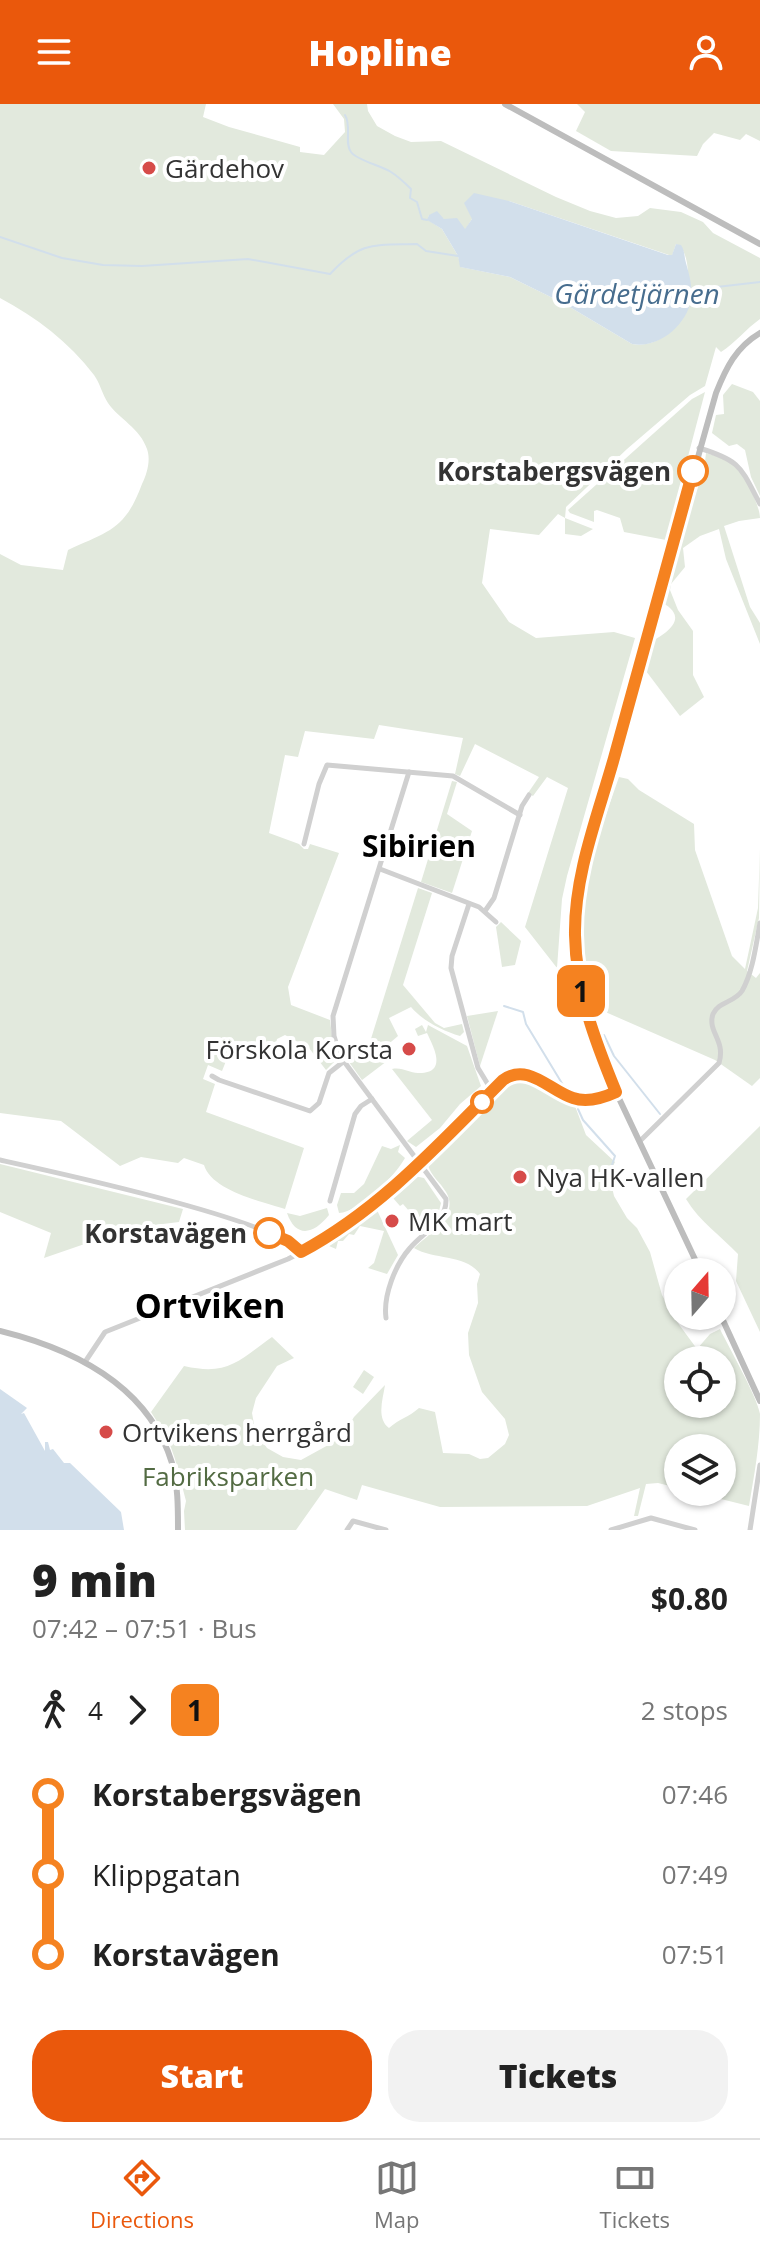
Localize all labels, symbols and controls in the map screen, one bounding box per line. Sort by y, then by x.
text: Hopline [308,28,452,77]
icon: menu [32,30,76,74]
icon: person [684,30,728,74]
place label: Gärdehov [165,150,284,186]
marker: Gärdehov [140,159,158,177]
water label: Gärdetjärnen [554,274,720,312]
place label: Korstabergsvägen [437,453,671,489]
marker: Korstabergsvägen [678,456,708,486]
district label: Sibirien [362,825,476,866]
line badge: 1 [555,965,607,1017]
text: 1 [573,972,589,1010]
place label: Förskola Korsta [206,1031,393,1067]
marker: Förskola Korsta [400,1040,418,1058]
unlabelled marker [471,1091,493,1113]
place label: Nya HK-vallen [536,1159,704,1195]
marker: Nya HK-vallen [511,1168,529,1186]
place label: MK mart [408,1203,512,1239]
marker: MK mart [383,1212,401,1230]
place label: Korstavägen [84,1215,247,1251]
marker: Korstavägen [254,1218,284,1248]
north arrow [664,1258,736,1330]
map controls [664,1258,736,1506]
district label: Ortviken [135,1282,285,1328]
button: locate [664,1346,736,1418]
place label: Ortvikens herrgård [122,1414,352,1450]
marker: Ortvikens herrgård [97,1423,115,1441]
button: layers [664,1434,736,1506]
park label: Fabriksparken [142,1458,314,1494]
text: 9 min [32,1550,157,1610]
text: $0.80 [651,1578,728,1619]
text: 07:42 – 07:51 · Bus [32,1610,257,1646]
icon: walk [32,1688,76,1732]
icon: forward [115,1688,159,1732]
text: 1 [187,1691,203,1729]
text: 4 [88,1692,103,1728]
text: 2 stops [641,1692,728,1728]
text: Korstabergsvägen [92,1774,362,1815]
text: 07:46 [662,1776,728,1812]
text: Klippgatan [92,1854,241,1895]
text: 07:49 [662,1856,728,1892]
text: Korstavägen [92,1934,280,1975]
text: 07:51 [662,1936,728,1972]
button: Start [32,2030,372,2122]
button: Tickets [388,2030,728,2122]
tab: Directions [90,2156,194,2234]
tab: Map [374,2156,420,2234]
tab: Tickets [600,2156,670,2234]

